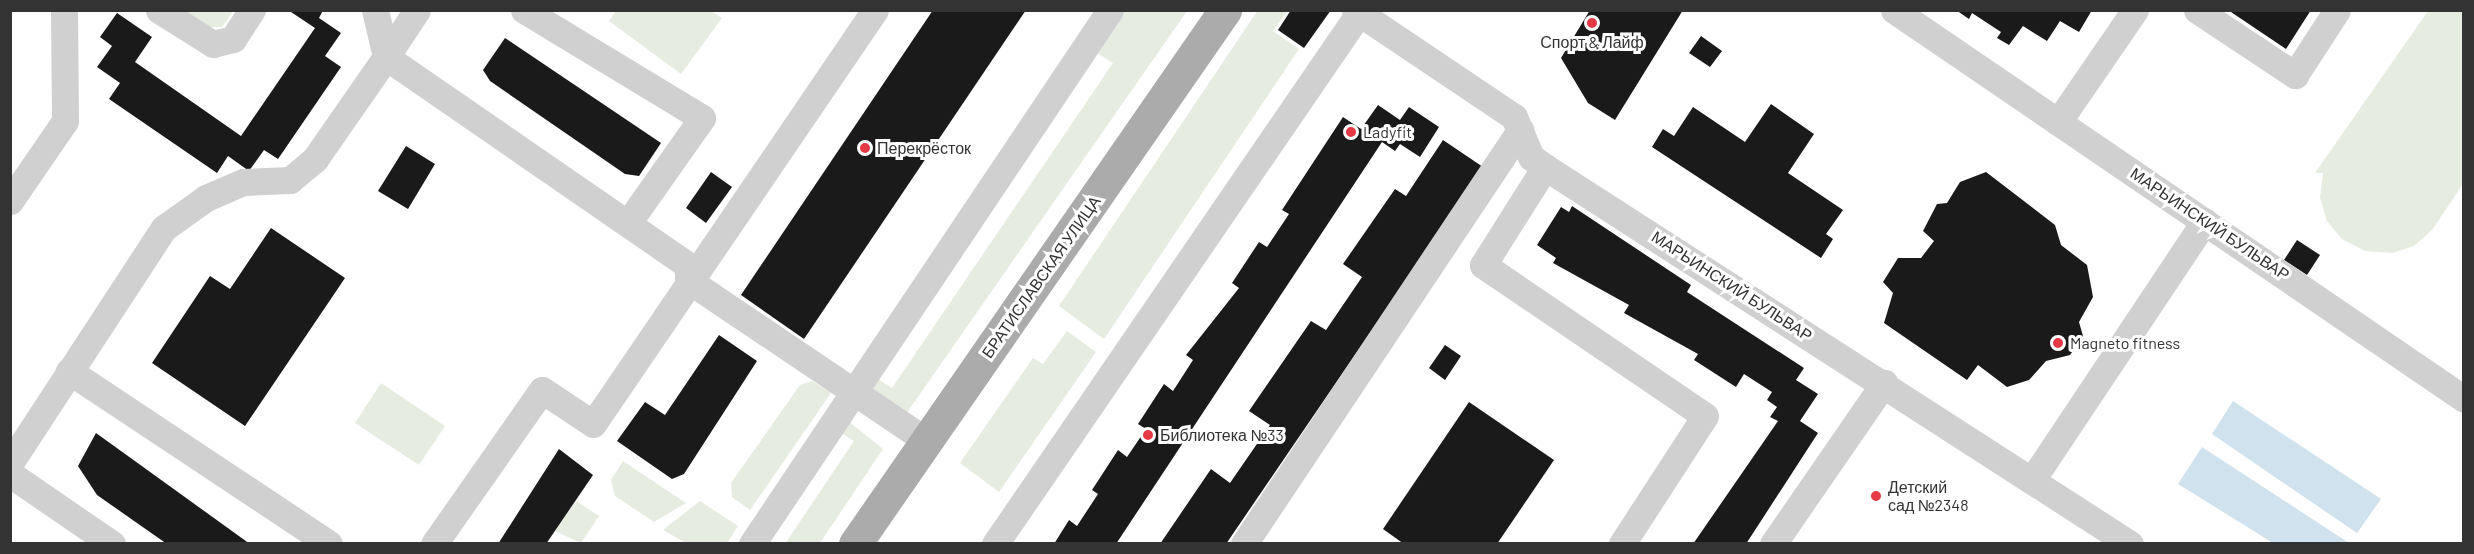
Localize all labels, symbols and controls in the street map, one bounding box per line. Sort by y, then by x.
marker: Спорт & Лайф [1585,16,1599,30]
place label: Спорт & Лайф [1540,32,1644,52]
place label: Ladyfit [1363,122,1412,142]
marker: Ladyfit [1344,125,1358,139]
place label: Перекрёсток [877,138,971,158]
marker: Перекрёсток [858,141,872,155]
street label: МАРЬИНСКИЙ БУЛЬВАР [2127,164,2293,284]
street label: БРАТИСЛАВСКАЯ УЛИЦА [978,192,1104,362]
street label: МАРЬИНСКИЙ БУЛЬВАР [1648,227,1816,345]
place label: Magneto fitness [2070,333,2180,353]
marker: Magneto fitness [2051,336,2065,350]
place label: Библиотека №33 [1160,425,1284,445]
marker: Библиотека №33 [1141,428,1155,442]
place label: Детский сад №2348 [1888,477,1968,515]
marker: Детский сад №2348 [1869,489,1883,503]

